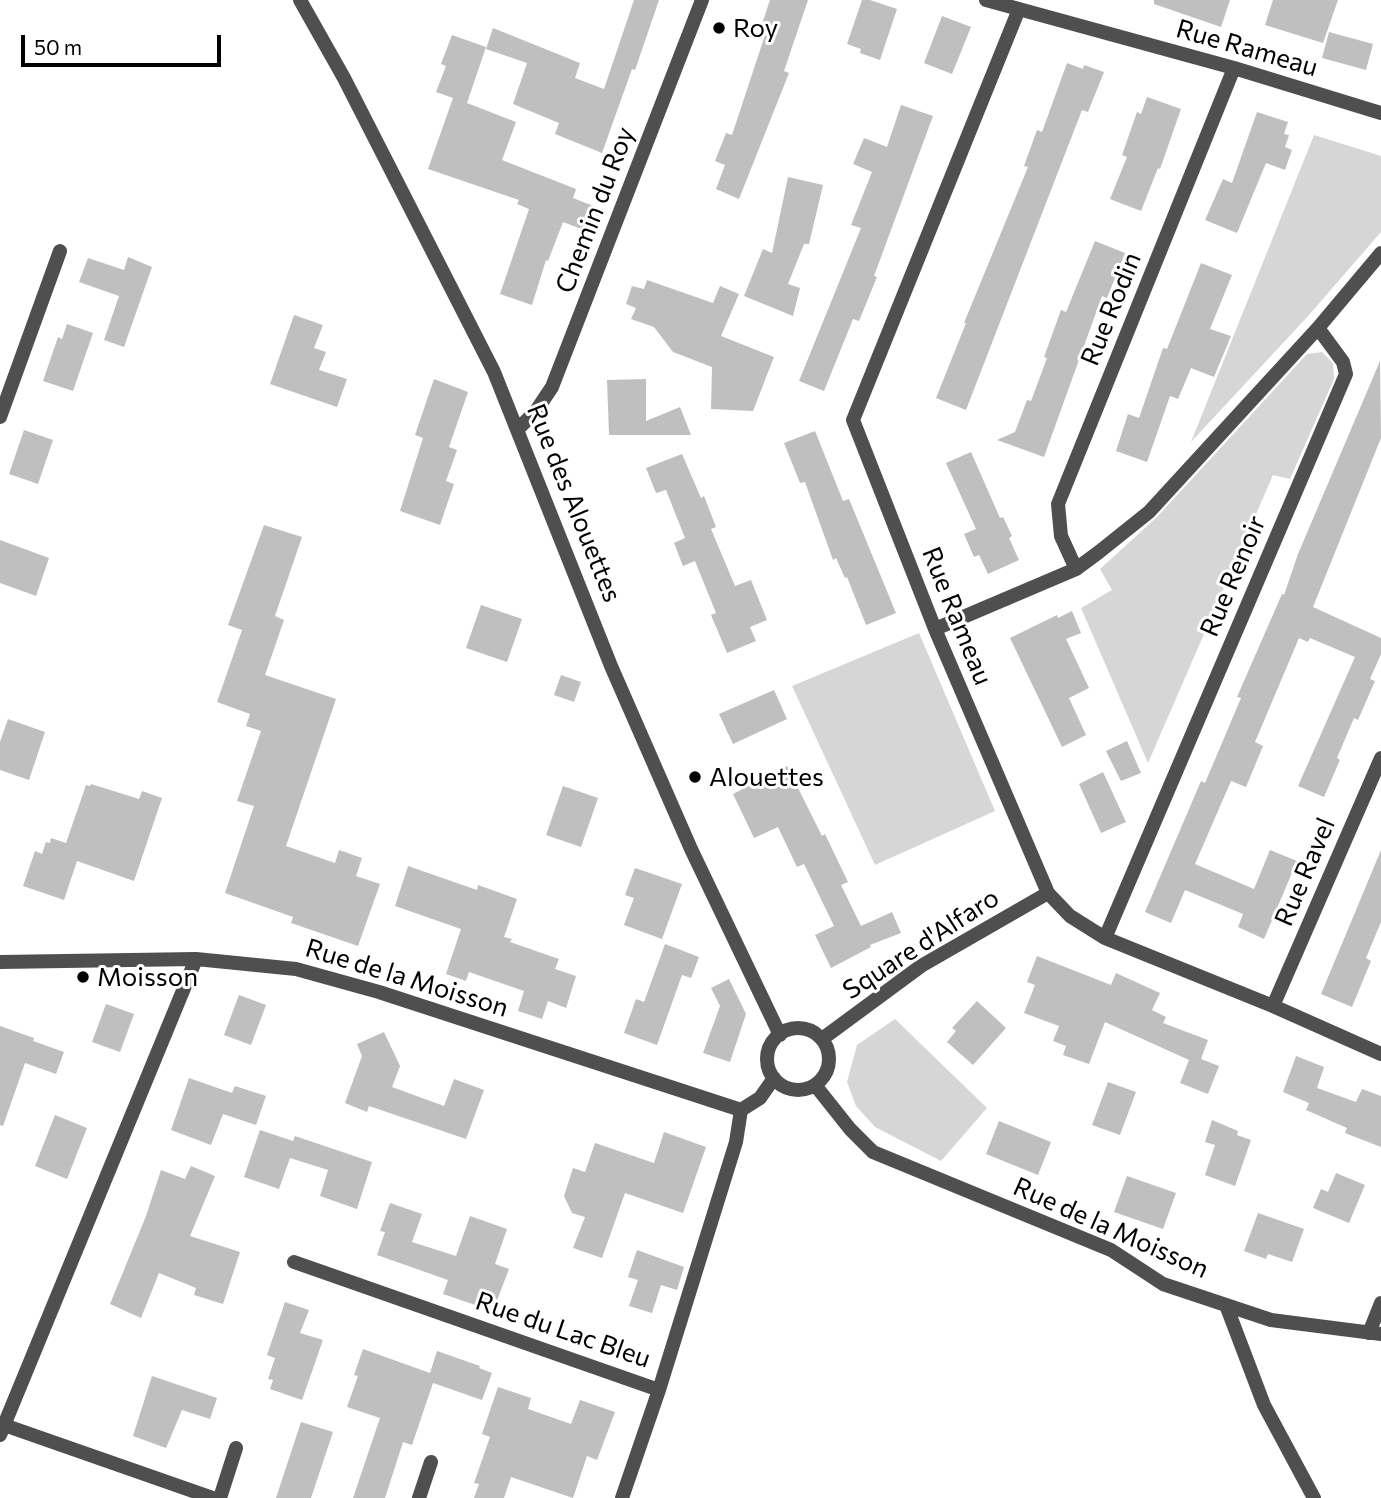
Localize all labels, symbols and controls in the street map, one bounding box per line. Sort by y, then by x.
place label: Roy [733,12,778,44]
street label: Rue Rameau [1173,13,1321,83]
marker: Roy [711,20,727,36]
scale bar [24,21,224,65]
text: 50 m [34,34,82,59]
street label: Chemin du Roy [549,123,641,297]
street label: Rue Rodin [1074,248,1148,370]
street label: Rue des Alouettes [520,399,628,607]
street label: Rue Renoir [1194,511,1272,641]
street label: Rue Rameau [915,542,999,690]
place label: Alouettes [709,761,824,793]
marker: Alouettes [687,769,703,785]
street label: Rue Ravel [1268,813,1342,931]
street label: Square d'Alfaro [837,882,1005,1006]
street label: Rue de la Moisson [302,932,512,1024]
place label: Moisson [97,961,198,993]
marker: Moisson [75,969,91,985]
street label: Rue de la Moisson [1009,1171,1213,1285]
street label: Rue du Lac Bleu [471,1285,655,1375]

